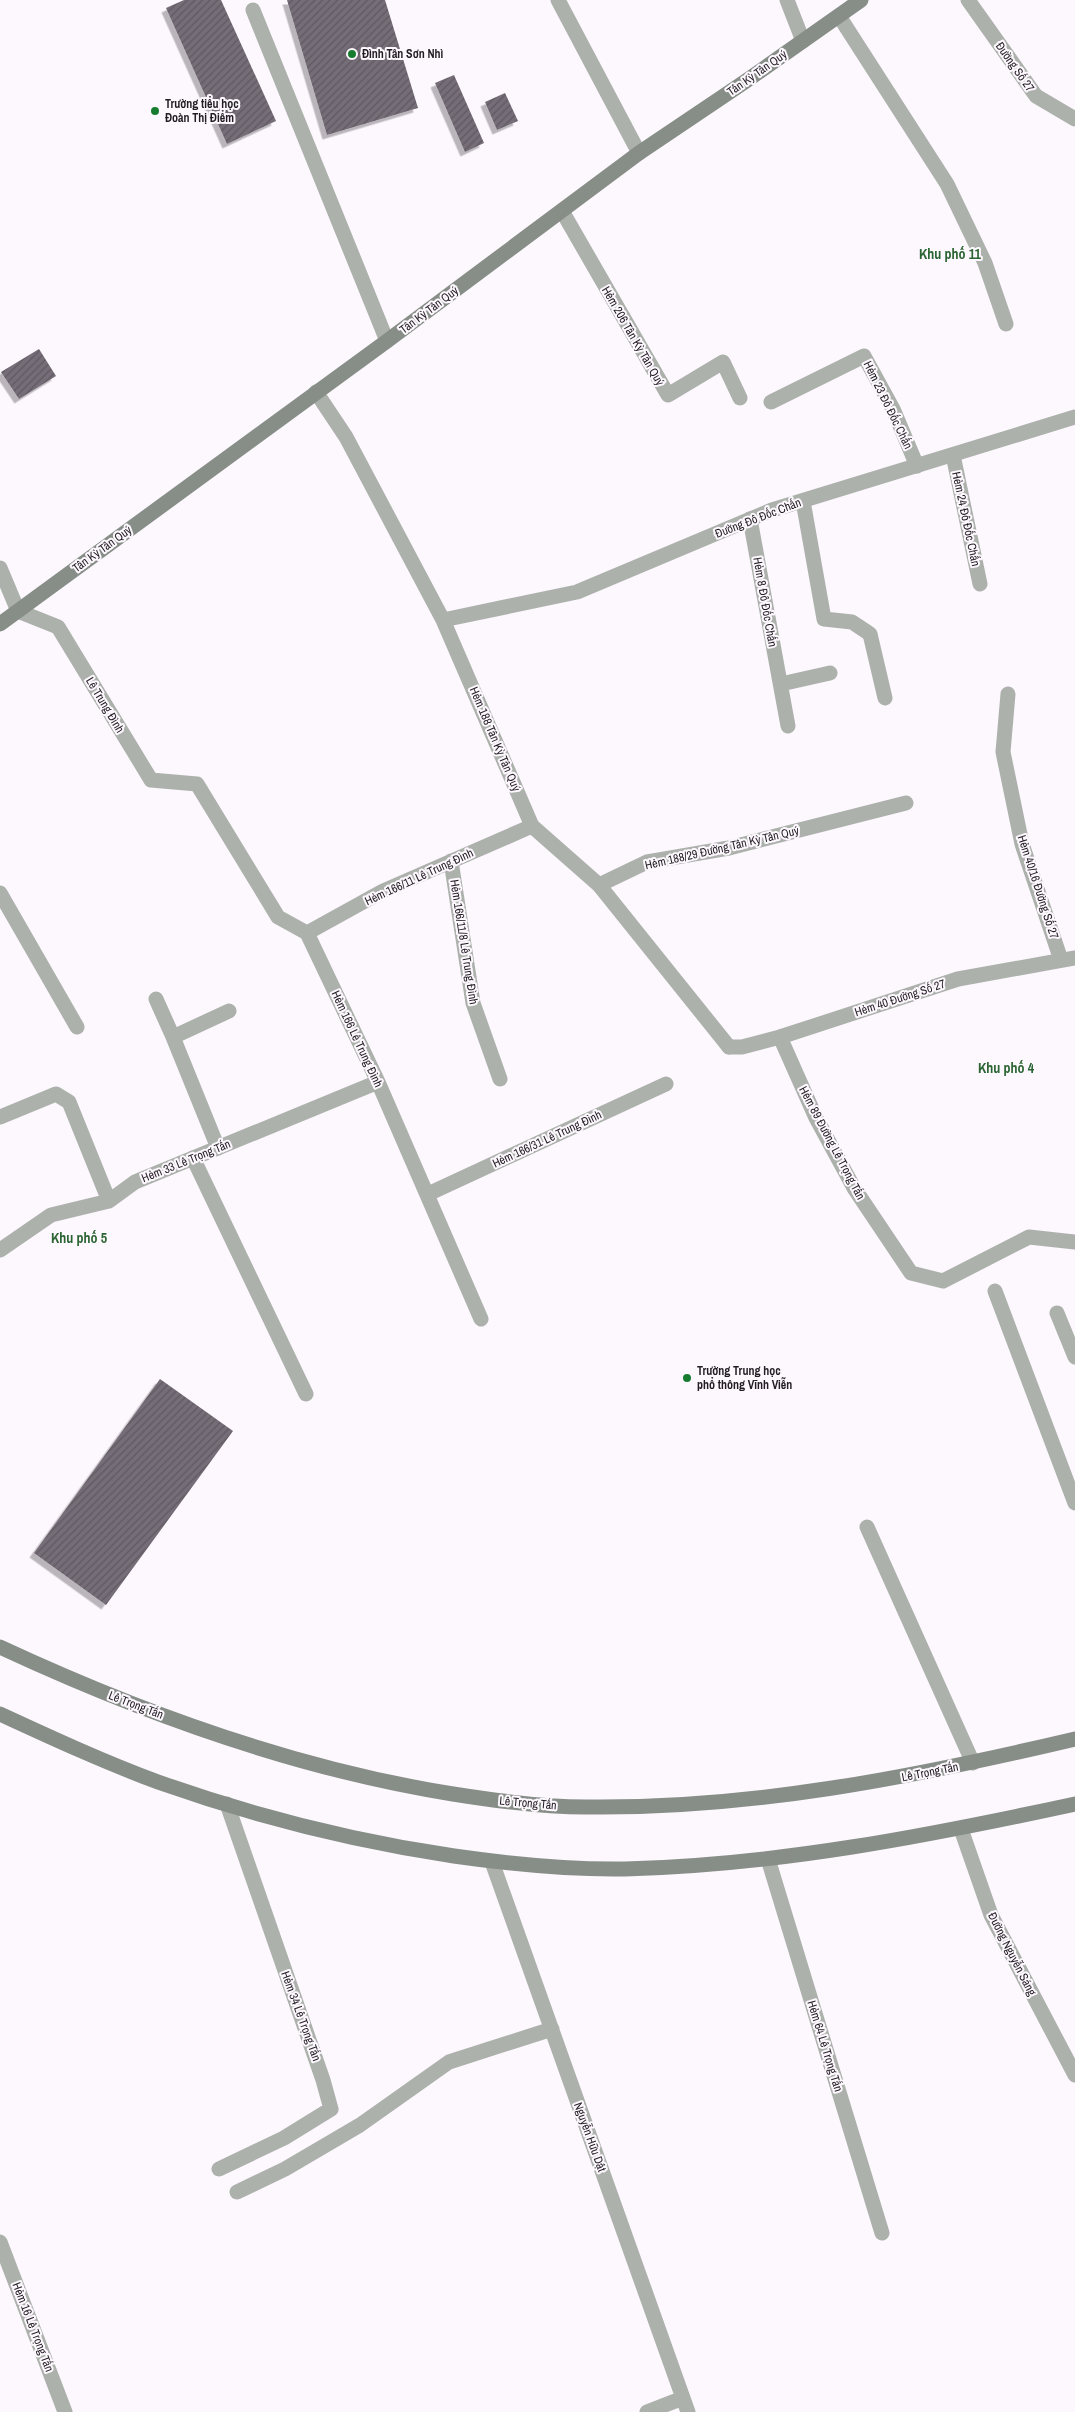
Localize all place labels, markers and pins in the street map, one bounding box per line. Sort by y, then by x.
place label: Đình Tân Sơn Nhì [362,46,444,62]
marker: Đình Tân Sơn Nhì [346,48,358,60]
place label: Trường tiểu học Đoàn Thị Điểm [165,96,239,126]
marker: Trường tiểu học Đoàn Thị Điểm [149,105,161,117]
place label: Trường Trung học phổ thông Vĩnh Viễn [697,1363,792,1393]
marker: Trường Trung học phổ thông Vĩnh Viễn [681,1372,693,1384]

